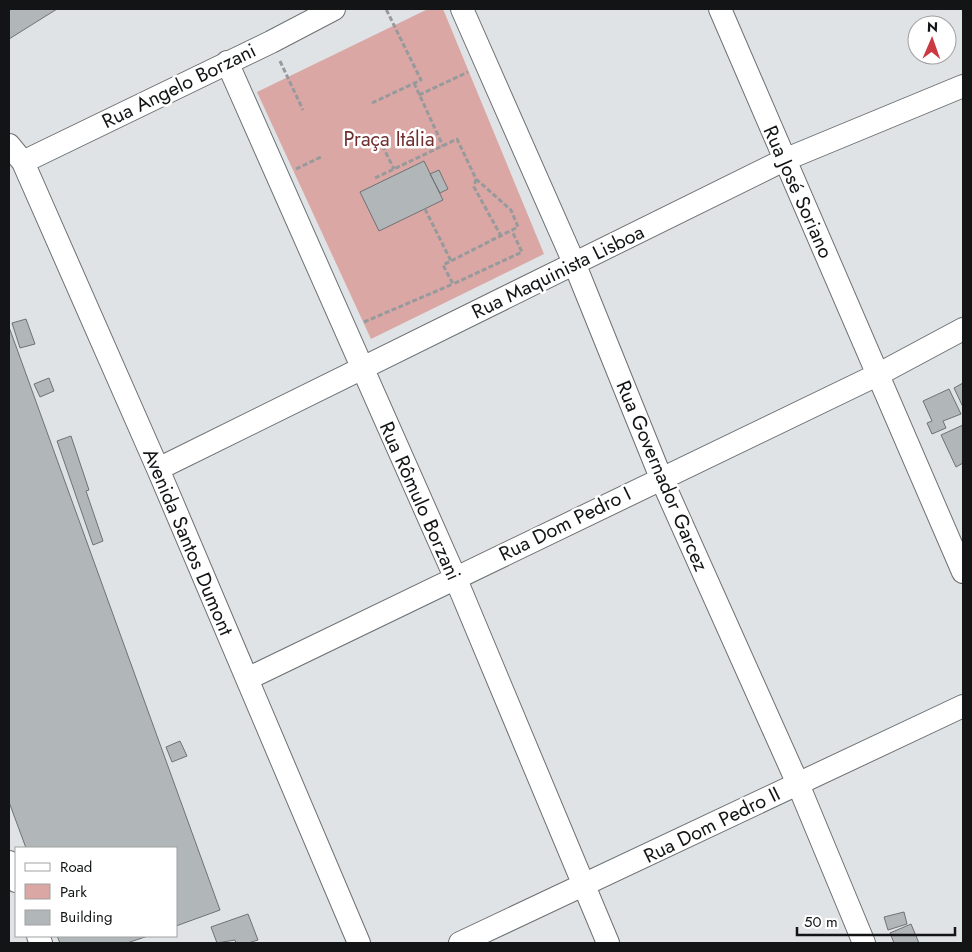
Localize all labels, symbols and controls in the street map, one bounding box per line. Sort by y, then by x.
north arrow [907,15,957,65]
text: N [927,17,938,37]
street label: Rua Angelo Borzani [97,36,261,136]
street label: Rua José Soriano [756,121,840,263]
park label: Praça Itália [343,125,435,154]
street label: Rua Maquinista Lisboa [467,218,649,326]
street label: Rua Governador Garcez [609,376,715,576]
street label: Rua Rômulo Borzani [372,417,468,585]
street label: Avenida Santos Dumont [135,444,241,640]
street label: Rua Dom Pedro I [494,479,636,569]
street label: Rua Dom Pedro II [639,779,785,871]
legend [15,847,178,937]
text: Road [60,856,92,878]
text: Park [60,881,87,903]
scale bar [797,904,954,936]
text: Building [60,906,112,928]
text: 50 m [804,911,838,933]

